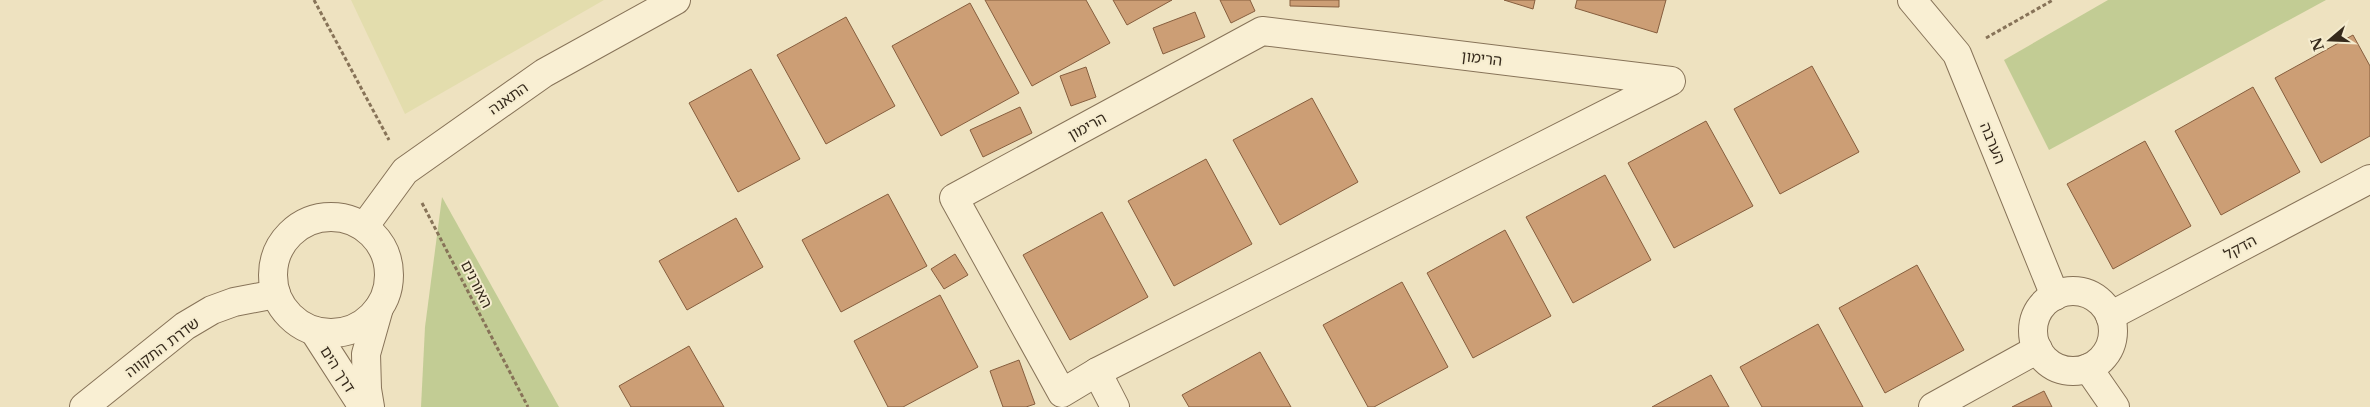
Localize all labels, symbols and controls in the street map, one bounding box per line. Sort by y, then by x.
north arrow [2305,15,2355,65]
text: N [2307,35,2328,53]
street label: הרימון [1461,46,1503,70]
street label: התאנה [484,78,532,118]
street label: הרימון [1064,108,1110,144]
street label: הערבה [1976,119,2010,167]
street label: הדקל [2220,230,2260,264]
street label: האורנים [457,257,497,311]
street label: שדרת התקווה [121,313,203,381]
street label: דרך הים [316,342,360,396]

